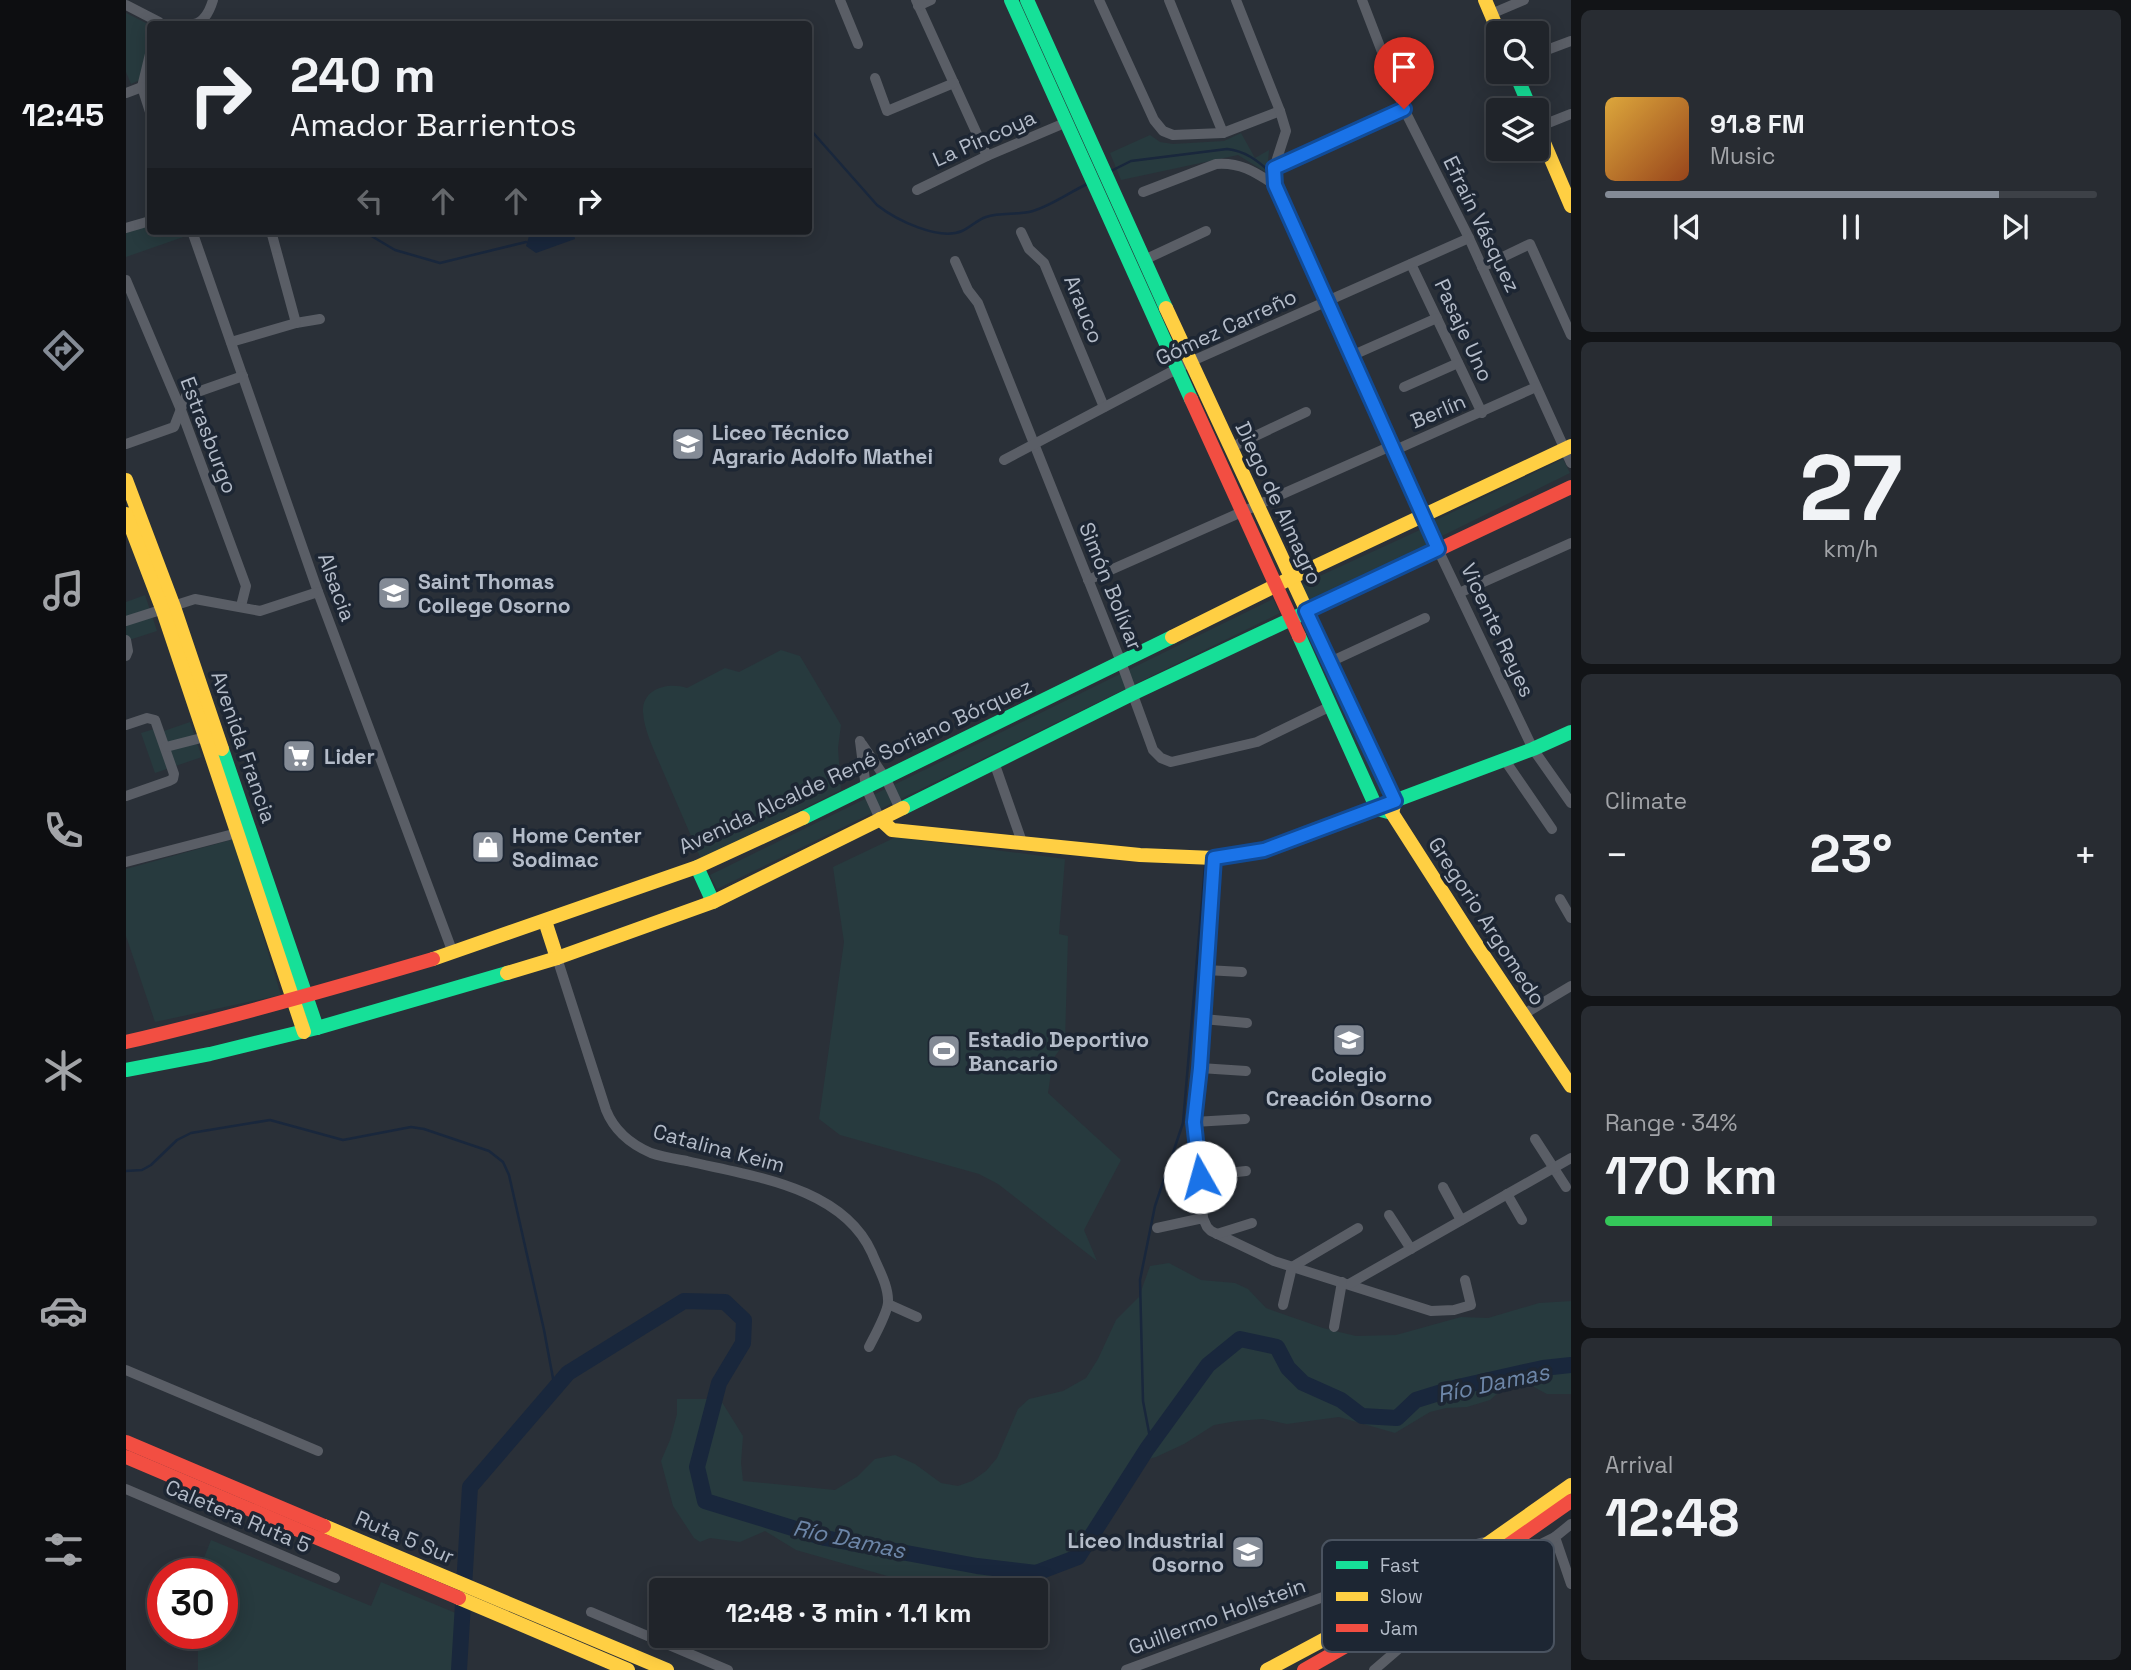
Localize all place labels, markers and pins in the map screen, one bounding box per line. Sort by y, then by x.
pin [1374,37,1434,109]
place label: Liceo Técnico Agrario Adolfo Mathei [712,419,933,470]
school or university icon: Liceo Técnico Agrario Adolfo Mathei [669,425,707,463]
place label: Saint Thomas College Osorno [418,568,571,619]
school or university icon: Saint Thomas College Osorno [375,574,413,612]
supermarket icon: Lider [280,737,318,775]
place label: Lider [324,743,375,770]
place label: Home Center Sodimac [512,822,642,873]
shop icon: Home Center Sodimac [469,828,507,866]
school or university icon: Colegio Creación Osorno [1330,1021,1368,1059]
place label: Estadio Deportivo Bancario [968,1026,1149,1077]
sports icon: Estadio Deportivo Bancario [925,1032,963,1070]
place label: Colegio Creación Osorno [1266,1061,1432,1112]
place label: Liceo Industrial Osorno [1068,1527,1224,1578]
school or university icon: Liceo Industrial Osorno [1229,1533,1267,1571]

